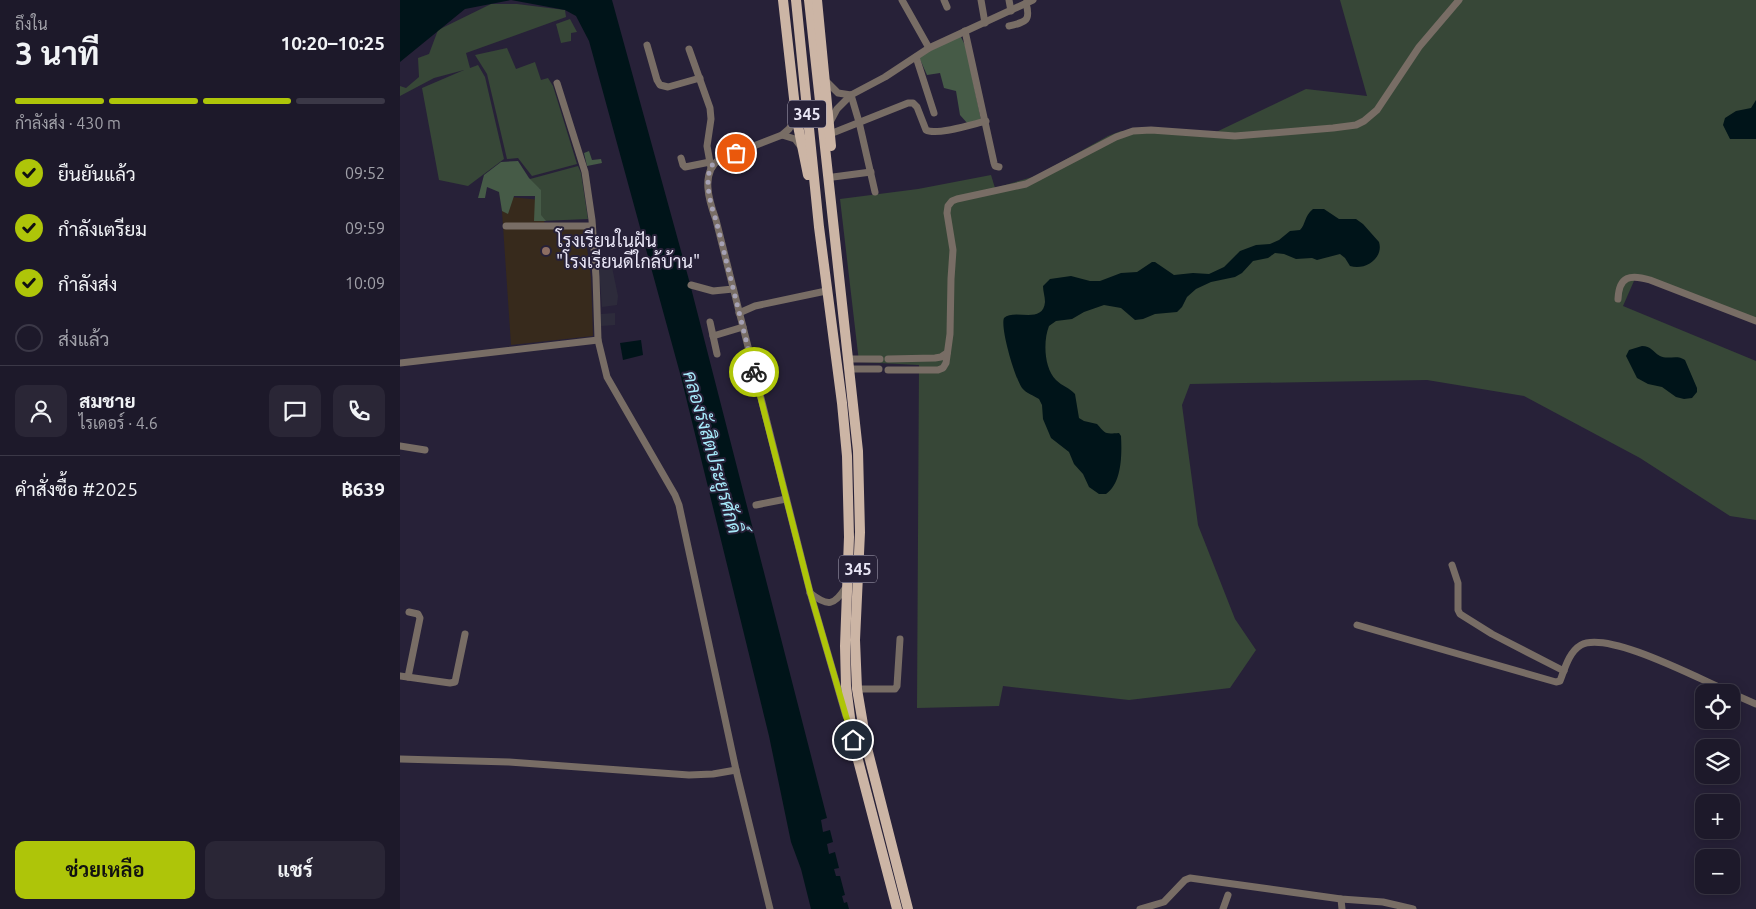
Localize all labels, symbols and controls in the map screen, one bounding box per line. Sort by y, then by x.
text: ถึงใน [15,15,48,33]
text: 10:20–10:25 [280,32,385,54]
text: 3 นาที [15,35,99,71]
road number: 345 [788,100,826,128]
text: กำลังส่ง · 430 m [15,114,121,132]
pin [715,132,757,174]
icon: bag [722,139,750,167]
icon: check [15,159,43,187]
text: ยืนยันแล้ว [58,163,136,185]
text: 09:52 [345,164,385,182]
icon: check [15,214,43,242]
text: กำลังเตรียม [58,218,147,240]
text: 09:59 [345,219,385,237]
place label: โรงเรียนในฝัน "โรงเรียนดีใกล้บ้าน" [555,228,700,271]
marker: โรงเรียนในฝัน "โรงเรียนดีใกล้บ้าน" [540,245,552,257]
icon: check [15,269,43,297]
text: กำลังส่ง [58,273,117,295]
text: 10:09 [345,274,385,292]
text: ส่งแล้ว [58,328,109,350]
courier [729,347,779,397]
icon: bike [740,358,768,386]
water label: คลองรังสิตประยูรศักดิ์ [676,366,755,540]
button: person [15,385,67,437]
button: chat [269,385,321,437]
button: phone [333,385,385,437]
text: สมชาย [79,390,136,412]
text: ไรเดอร์ · 4.6 [79,414,158,432]
text: คำสั่งซื้อ #2025 [15,478,138,500]
text: ฿639 [341,478,385,500]
road number: 345 [839,556,877,582]
map controls [1695,684,1740,894]
button: locate [1695,684,1740,729]
pin [832,719,874,761]
icon: home [839,726,867,754]
button: layers [1695,739,1740,784]
button: + [1695,794,1740,839]
button: ช่วยเหลือ [15,841,195,899]
button: แชร์ [205,841,385,899]
button: − [1695,849,1740,894]

